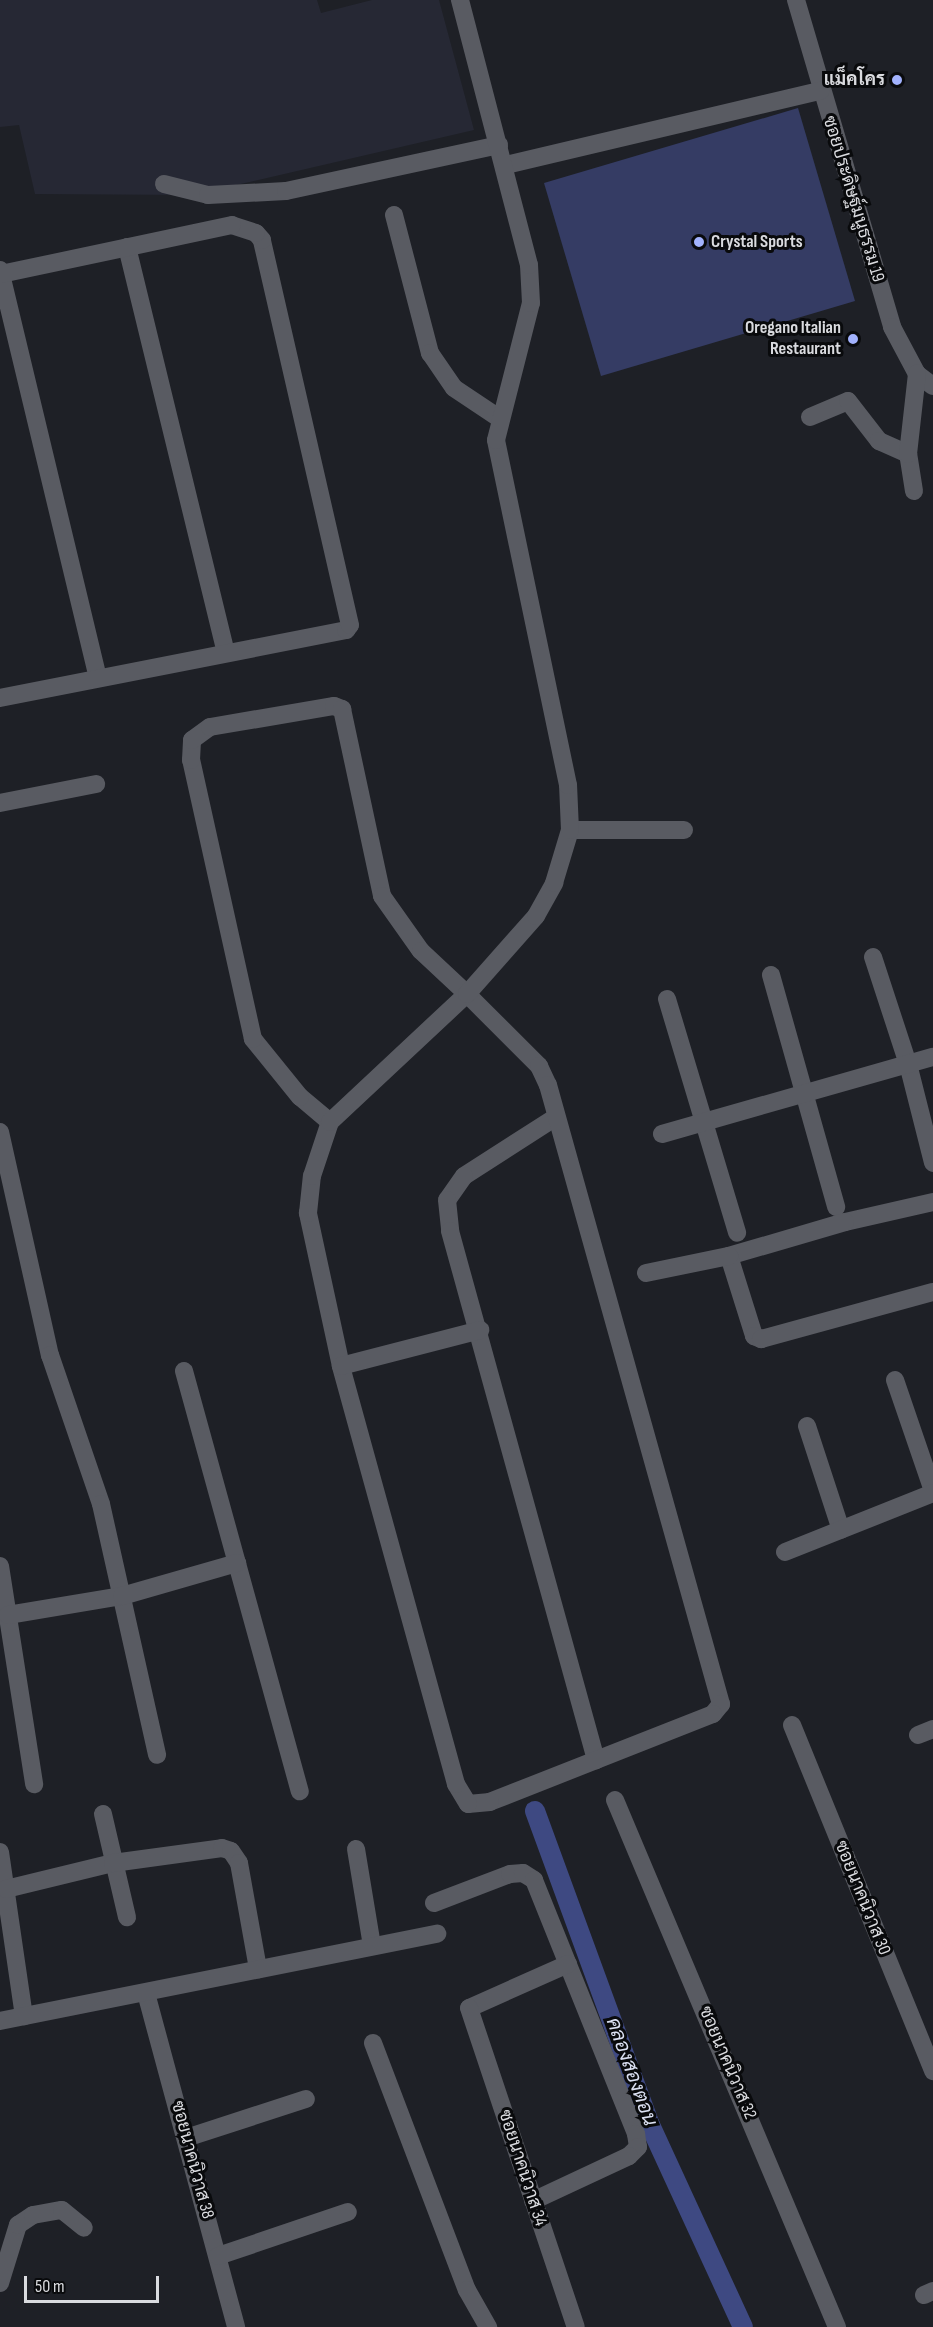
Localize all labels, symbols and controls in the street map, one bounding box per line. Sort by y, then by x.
place label: แม็คโคร [824,69,885,91]
marker: แม็คโคร [890,73,904,87]
street label: ซอยประดิษฐ์มนูธรรม 19 [817,113,889,285]
place label: Crystal Sports [711,231,803,253]
marker: Crystal Sports [692,235,706,249]
place label: Oregano Italian Restaurant [745,318,841,360]
marker: Oregano Italian Restaurant [846,332,860,346]
street label: ซอยนาคนิวาส 30 [829,1838,895,1958]
street label: ซอยนาคนิวาส 32 [693,2003,761,2123]
water label: คลองสองตอน [600,2015,662,2129]
street label: ซอยนาคนิวาส 38 [166,2099,218,2221]
street label: ซอยนาคนิวาส 34 [493,2107,551,2229]
scale bar [27,2264,162,2302]
text: 50 m [35,2276,65,2297]

